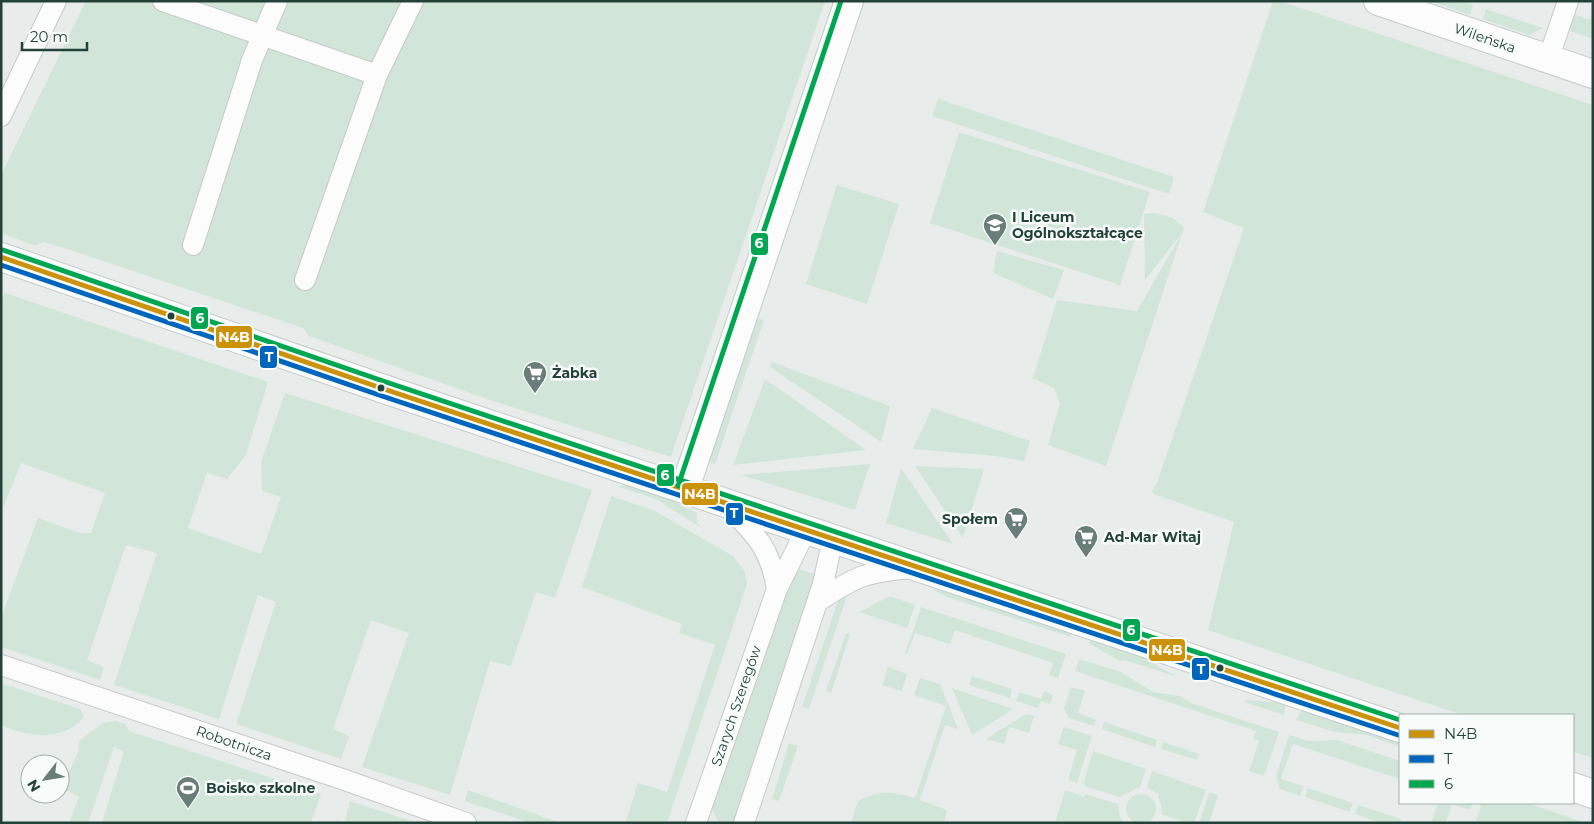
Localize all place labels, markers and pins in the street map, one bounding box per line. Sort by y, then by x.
place label: I Liceum Ogólnokształcące [1012,208,1143,242]
school or university icon: I Liceum Ogólnokształcące [982,212,1008,246]
unlabelled marker [166,311,176,321]
supermarket icon: Żabka [522,360,548,394]
place label: Żabka [552,364,597,382]
unlabelled marker [376,383,386,393]
supermarket icon: Społem [1003,506,1029,540]
place label: Społem [942,510,998,528]
supermarket icon: Ad-Mar Witaj [1073,524,1099,558]
place label: Ad-Mar Witaj [1103,528,1201,546]
unlabelled marker [1215,663,1225,673]
sports icon: Boisko szkolne [175,775,201,809]
place label: Boisko szkolne [206,779,315,797]

